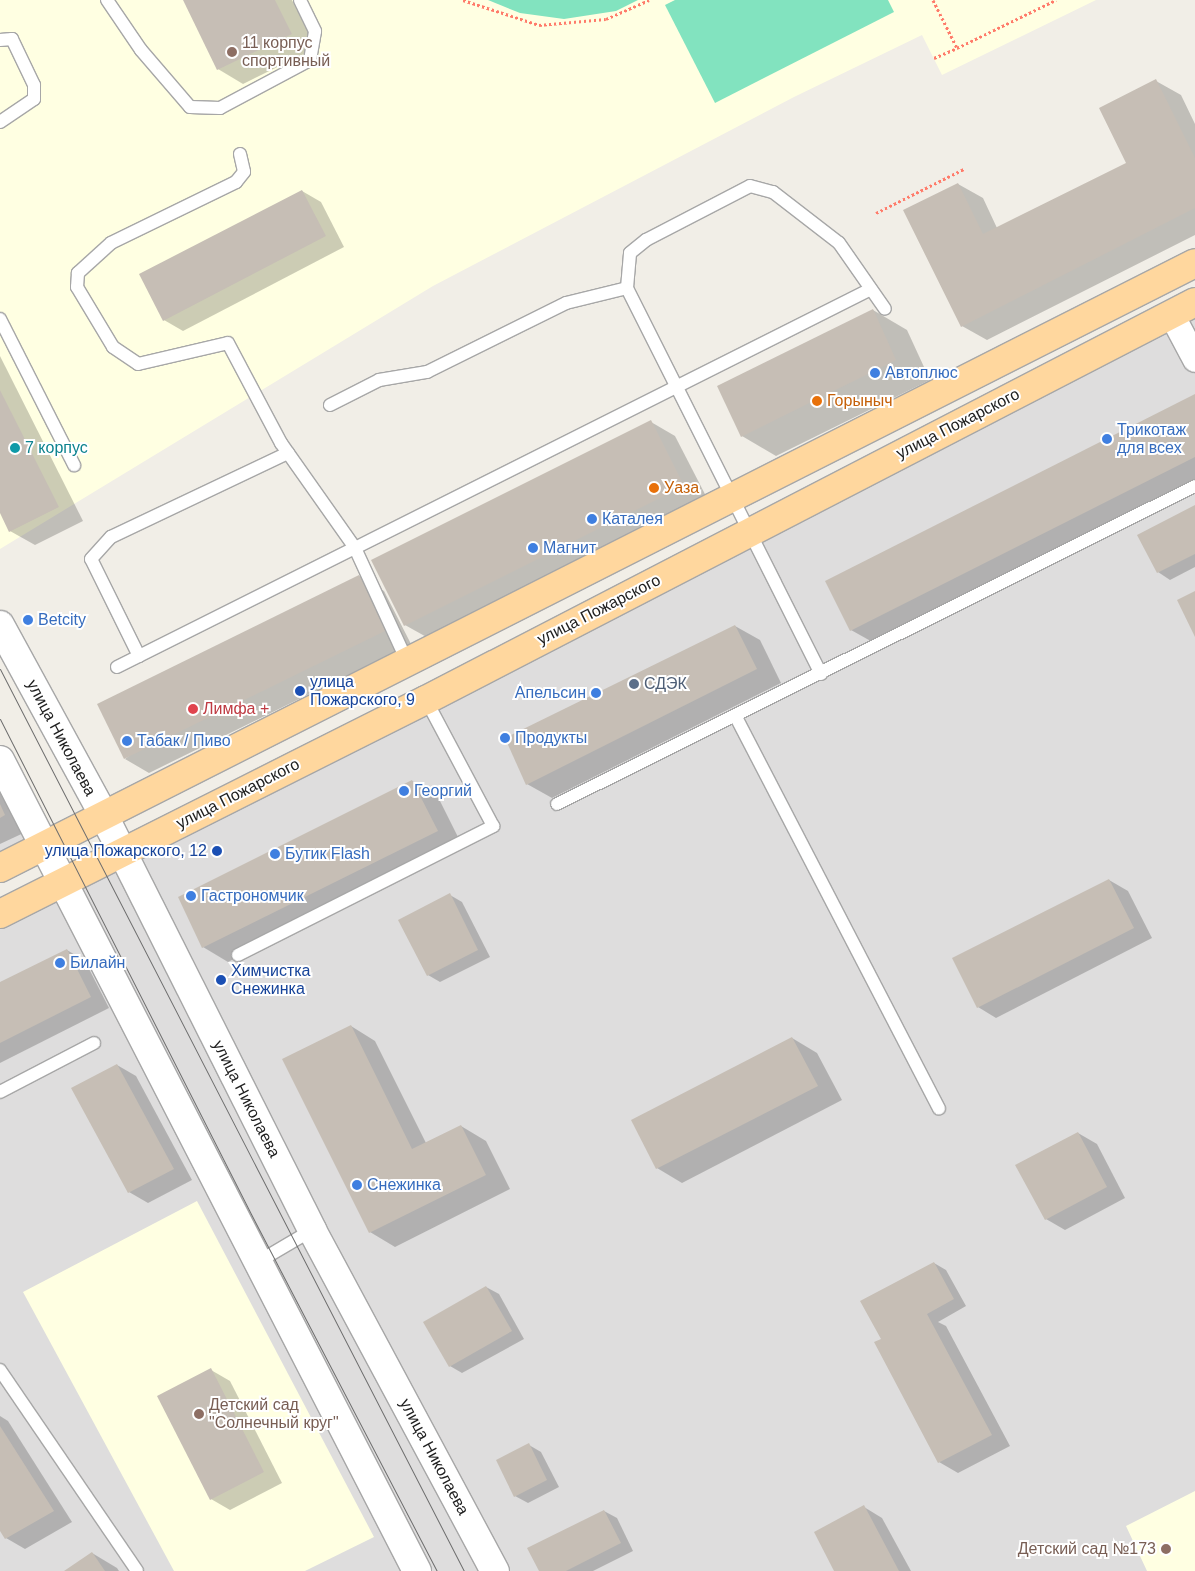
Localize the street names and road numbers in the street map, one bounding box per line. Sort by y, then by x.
street label: улица Пожарского [893,385,1023,463]
street label: улица Пожарского [534,571,664,649]
street label: улица Николаева [22,677,100,799]
street label: улица Пожарского [173,755,303,833]
street label: улица Николаева [208,1037,284,1161]
street label: улица Николаева [395,1396,473,1518]

